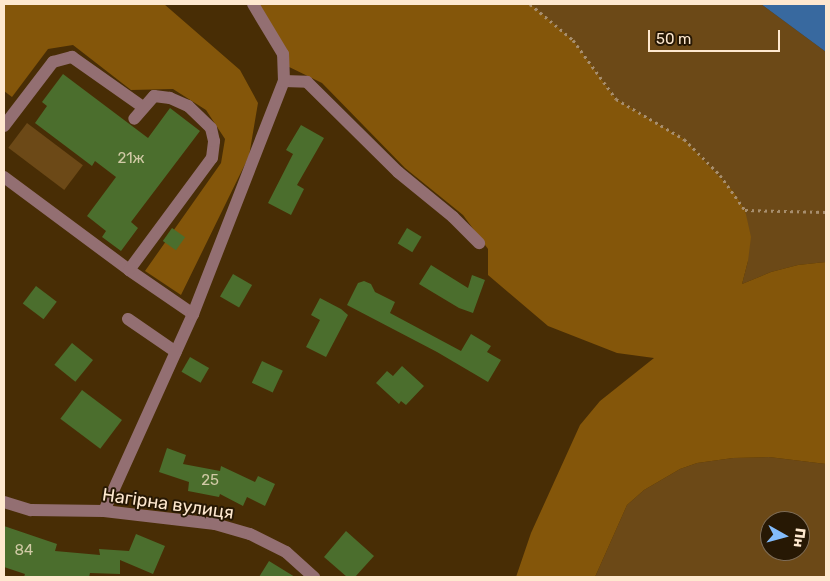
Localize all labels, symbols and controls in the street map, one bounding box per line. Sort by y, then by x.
scale bar [650,20,782,52]
text: 50 m [656,30,691,48]
house number: 21ж [117,150,145,168]
house number: 25 [201,472,219,490]
street label: Нагірна вулиця [101,484,235,524]
north arrow [760,511,810,561]
text: Пн [790,527,809,548]
house number: 84 [15,542,33,560]

